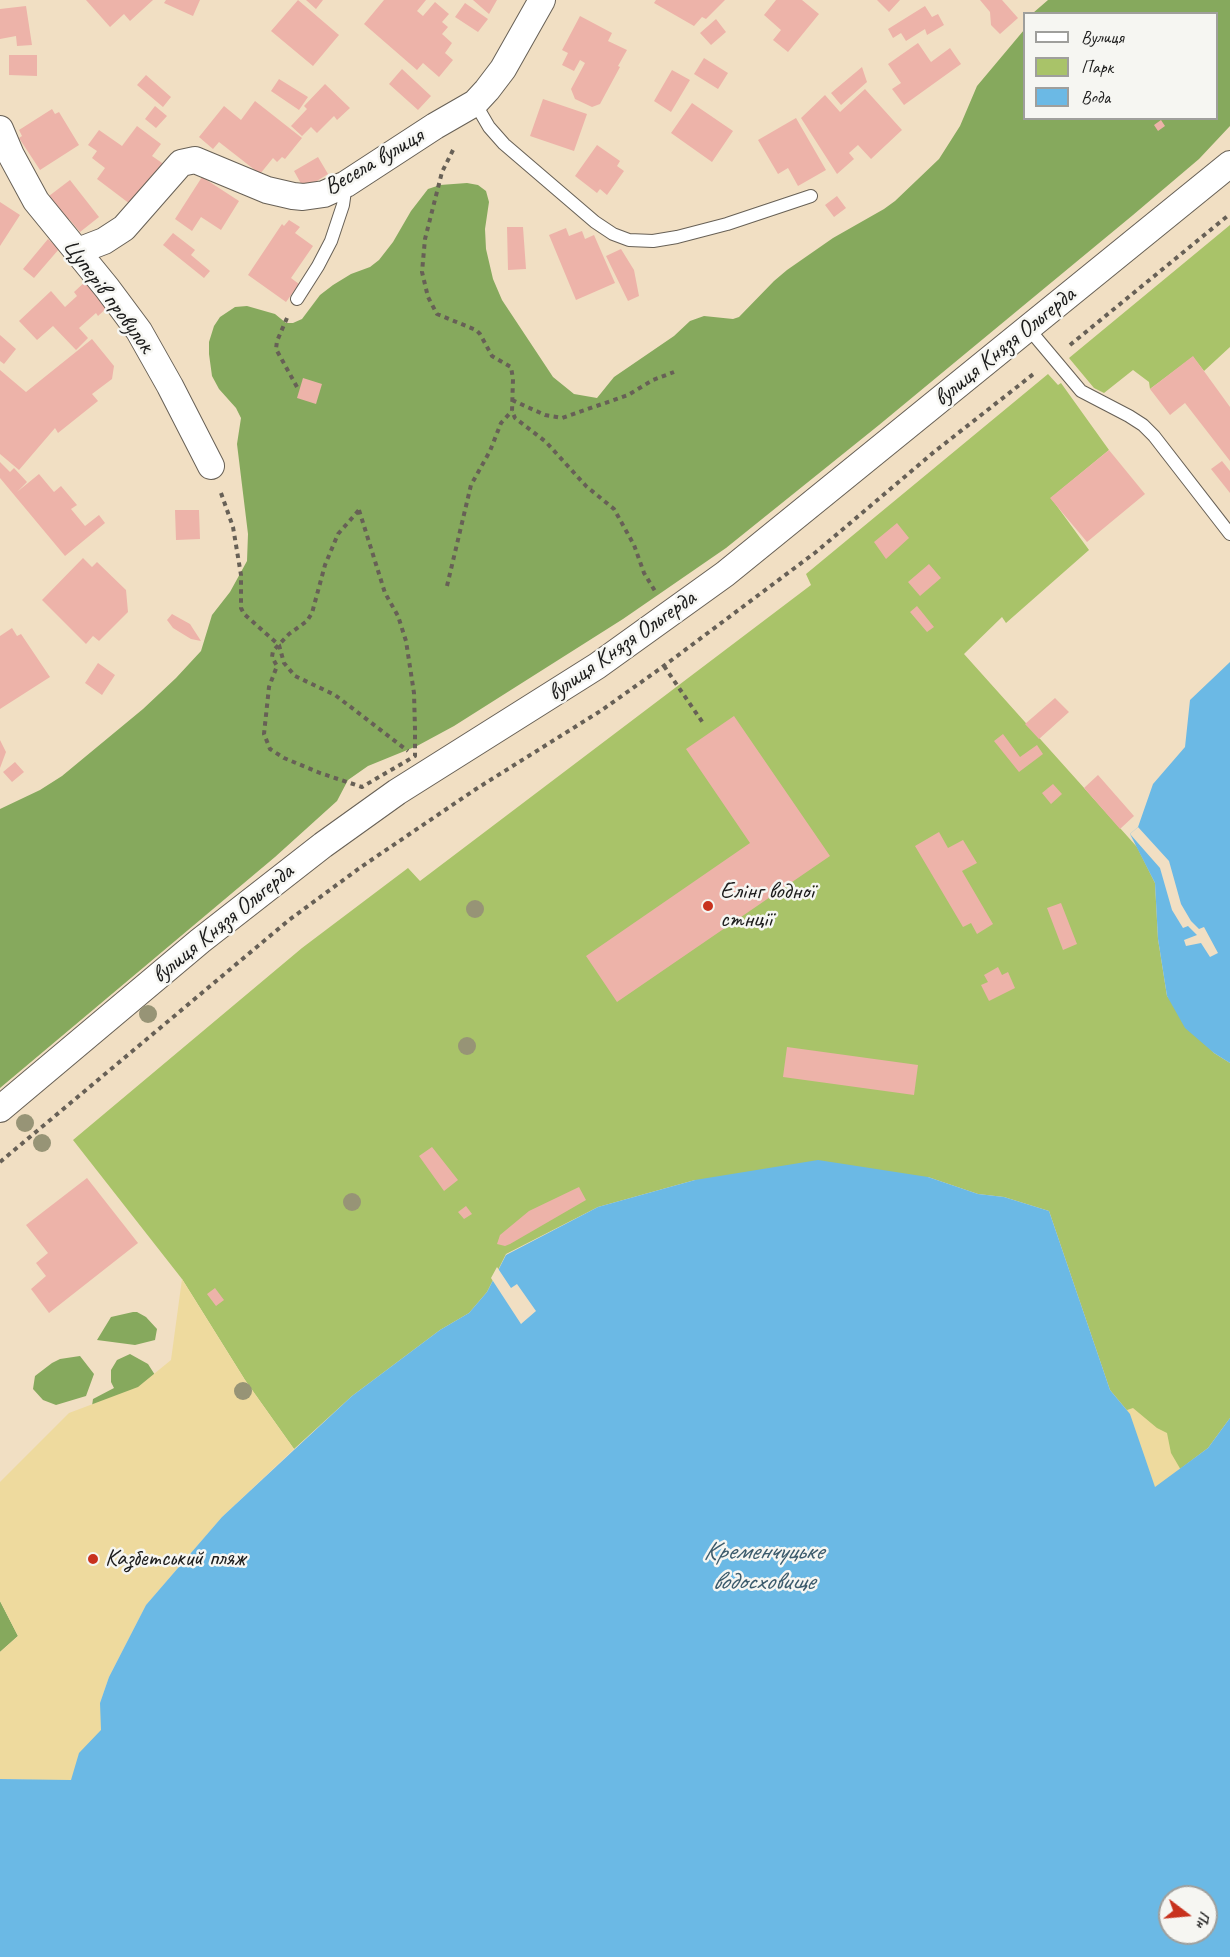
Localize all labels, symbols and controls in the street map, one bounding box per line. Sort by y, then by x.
legend [1023,12,1218,120]
text: Вулиця [1081,26,1124,48]
text: Парк [1081,56,1113,78]
text: Вода [1081,86,1110,108]
street label: Весела вулиця [319,122,429,202]
street label: Цуперів провулок [56,233,160,359]
street label: вулиця Князя Ольгерда [928,281,1082,413]
street label: вулиця Князя Ольгерда [542,584,702,708]
street label: вулиця Князя Ольгерда [146,858,300,990]
place label: Елінг водної стнції [720,878,814,934]
marker: Елінг водної стнції [701,899,715,913]
water label: Кременчуцьке водосховище [703,1536,823,1598]
place label: Казбетський пляж [105,1545,245,1573]
marker: Казбетський пляж [86,1552,100,1566]
north arrow [1158,1885,1218,1945]
text: Пн [1191,1909,1215,1930]

